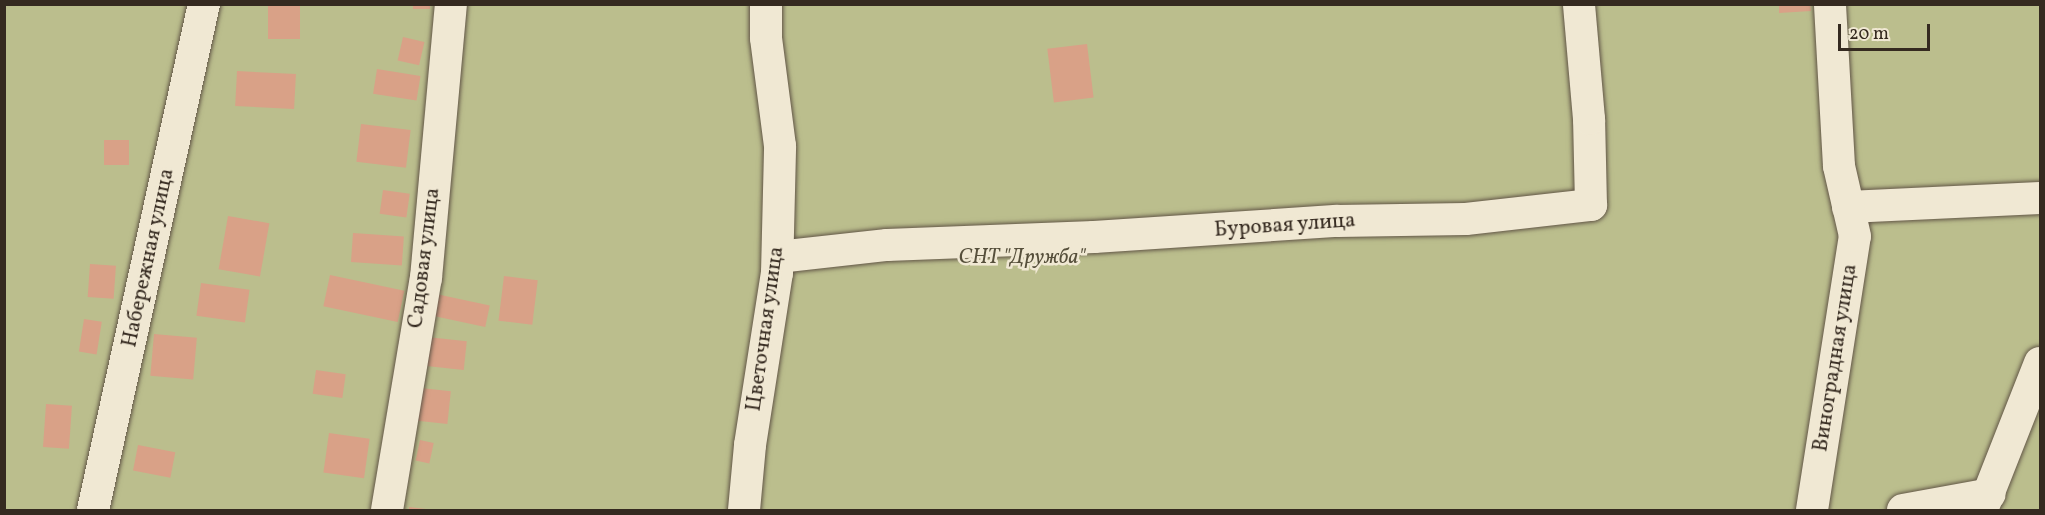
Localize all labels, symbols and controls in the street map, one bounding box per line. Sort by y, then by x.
scale bar [1841,12,1932,50]
text: 20 m [1849,22,1889,47]
street label: Набережная улица [118,166,180,350]
street label: Садовая улица [404,186,446,330]
street label: Буровая улица [1213,208,1357,244]
street label: Цветочная улица [742,245,790,413]
park label: СНТ "Дружба" [959,245,1085,271]
street label: Виноградная улица [1809,262,1863,454]

